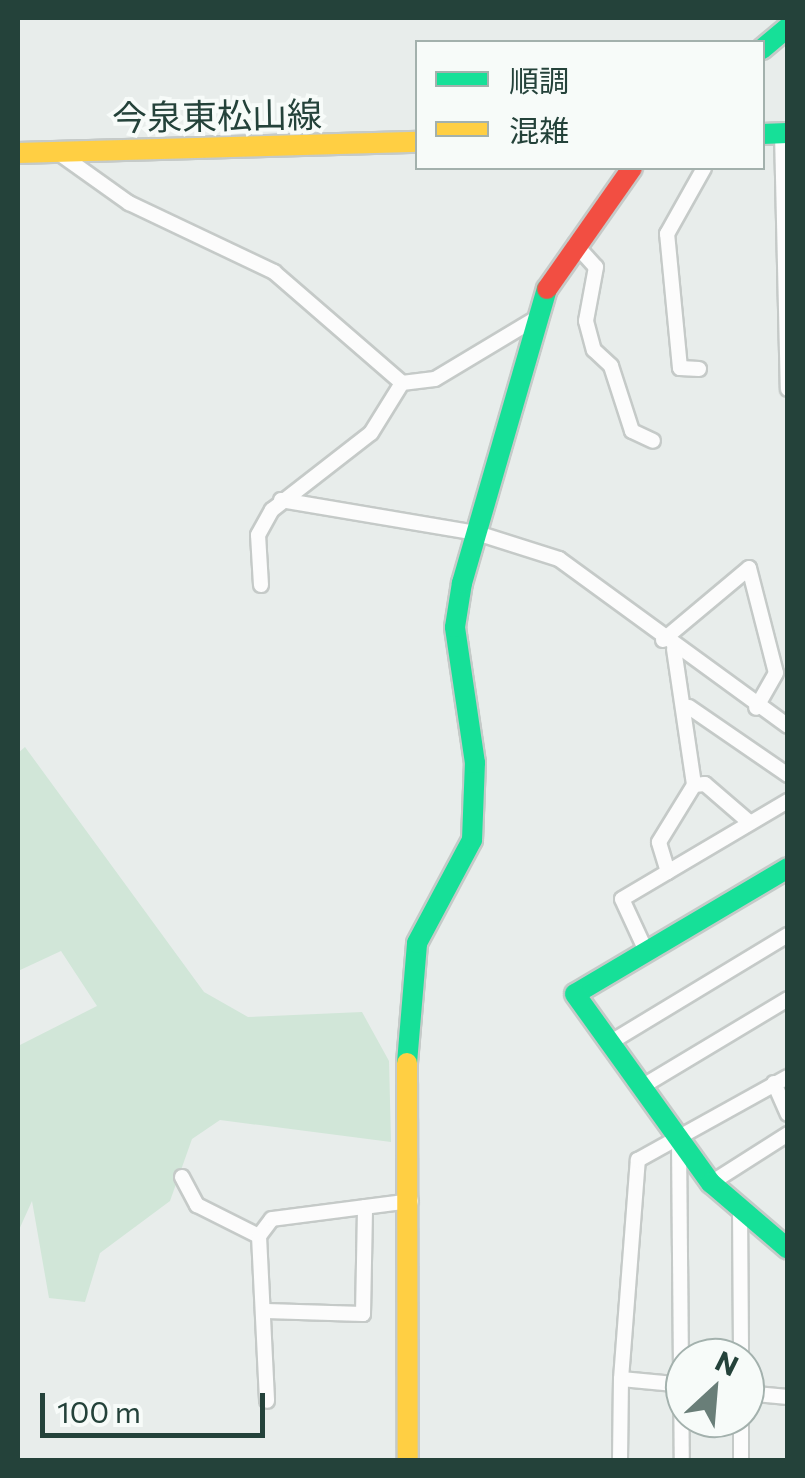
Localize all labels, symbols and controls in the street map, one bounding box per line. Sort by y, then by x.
legend [415,40,765,170]
text: 順調 [509,61,569,98]
street label: 今泉東松山線 [112,92,322,138]
text: 混雑 [509,111,569,148]
north arrow [665,1338,765,1438]
text: N [710,1343,744,1383]
scale bar [45,1373,270,1435]
text: 100 m [57,1392,141,1429]

